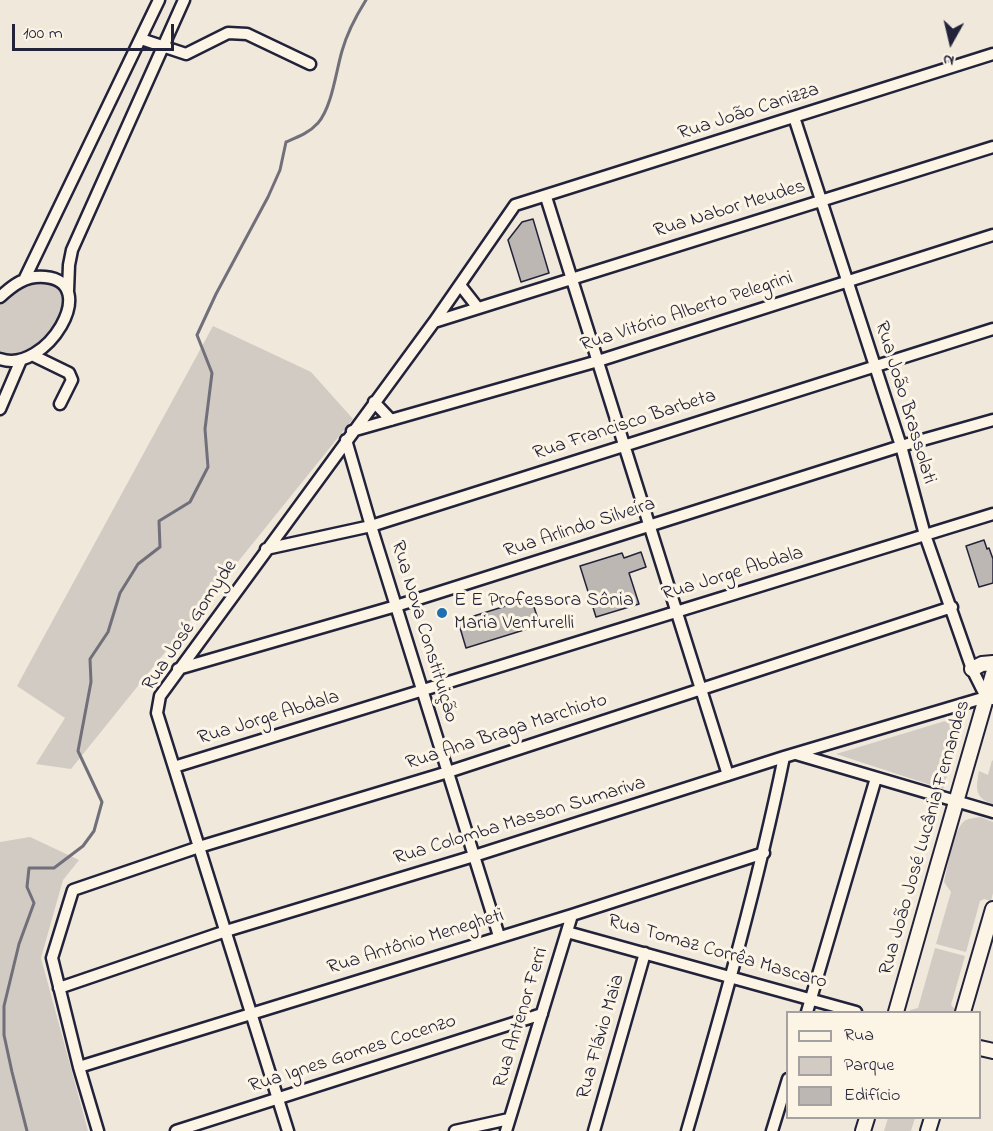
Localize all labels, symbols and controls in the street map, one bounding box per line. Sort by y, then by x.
scale bar [15,12,177,50]
north arrow [921,12,981,72]
text: 100 m [23,21,63,47]
text: N [941,47,956,72]
street label: Rua João Canizza [676,79,822,147]
street label: Rua Nabor Meudes [651,175,809,245]
street label: Rua Vitório Alberto Pelegrini [578,267,796,359]
street label: Rua João Brassolati [868,319,940,487]
street label: Rua Francisco Barbeta [531,385,719,467]
street label: Rua Arlindo Silveira [501,493,659,565]
street label: Rua Nova Constituição [384,538,462,726]
street label: Rua Jorge Abdala [659,542,807,608]
street label: Rua José Gomyde [138,556,244,696]
place label: E E Professora Sônia Maria Venturelli [454,590,634,637]
marker: E E Professora Sônia Maria Venturelli [435,606,449,620]
street label: Rua Jorge Abdala [195,686,343,752]
street label: Rua Ana Braga Marchioto [403,689,611,777]
street label: Rua João José Lucânia Fernandes [875,698,977,978]
street label: Rua Colomba Masson Sumariva [391,772,649,872]
street label: Rua Antônio Menegheti [325,905,507,981]
street label: Rua Tomaz Corrêa Mascaro [605,910,829,996]
street label: Rua Antenor Ferri [489,945,555,1091]
street label: Rua Flávio Maia [573,972,631,1102]
street label: Rua Ignes Gomes Cocenzo [246,1010,460,1100]
legend [786,1011,981,1119]
text: Rua [844,1023,874,1049]
text: Parque [844,1053,894,1079]
text: Edifício [844,1083,900,1109]

